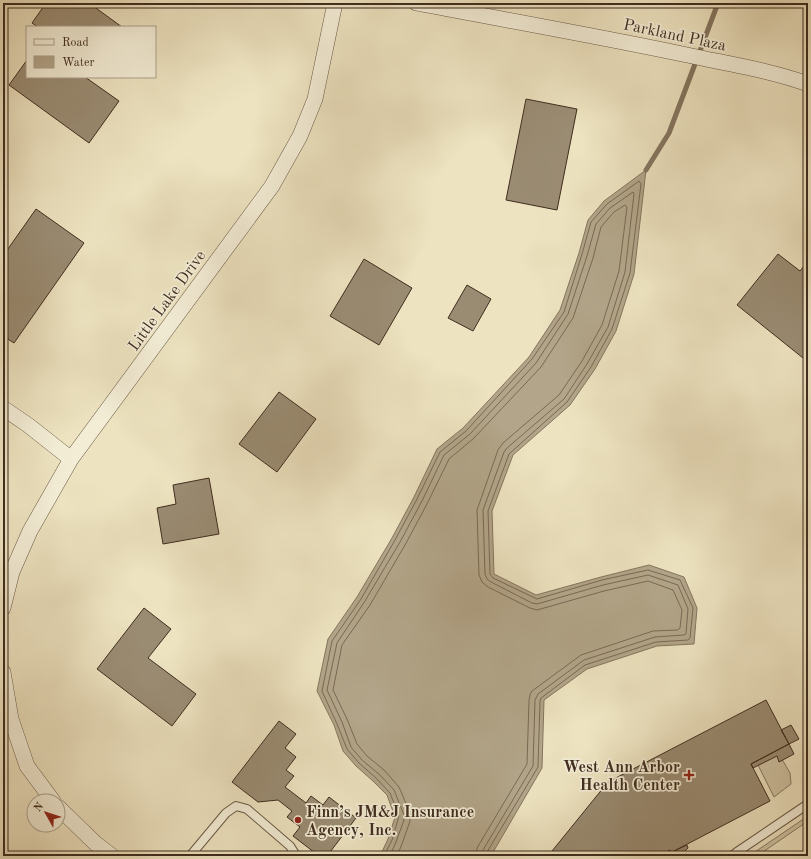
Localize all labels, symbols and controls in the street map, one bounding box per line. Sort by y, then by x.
street label: Parkland Plaza [622,17,728,55]
legend [26,26,156,78]
text: Road [62,37,89,49]
text: Water [62,57,95,69]
street label: Little Lake Drive [126,248,209,354]
place label: West Ann Arbor Health Center [563,760,680,794]
marker: West Ann Arbor Health Center [683,769,695,781]
north arrow [26,793,66,833]
text: N [32,800,47,814]
place label: Finn’s JM&J Insurance Agency, Inc. [306,805,474,839]
marker: Finn’s JM&J Insurance Agency, Inc. [293,815,303,825]

